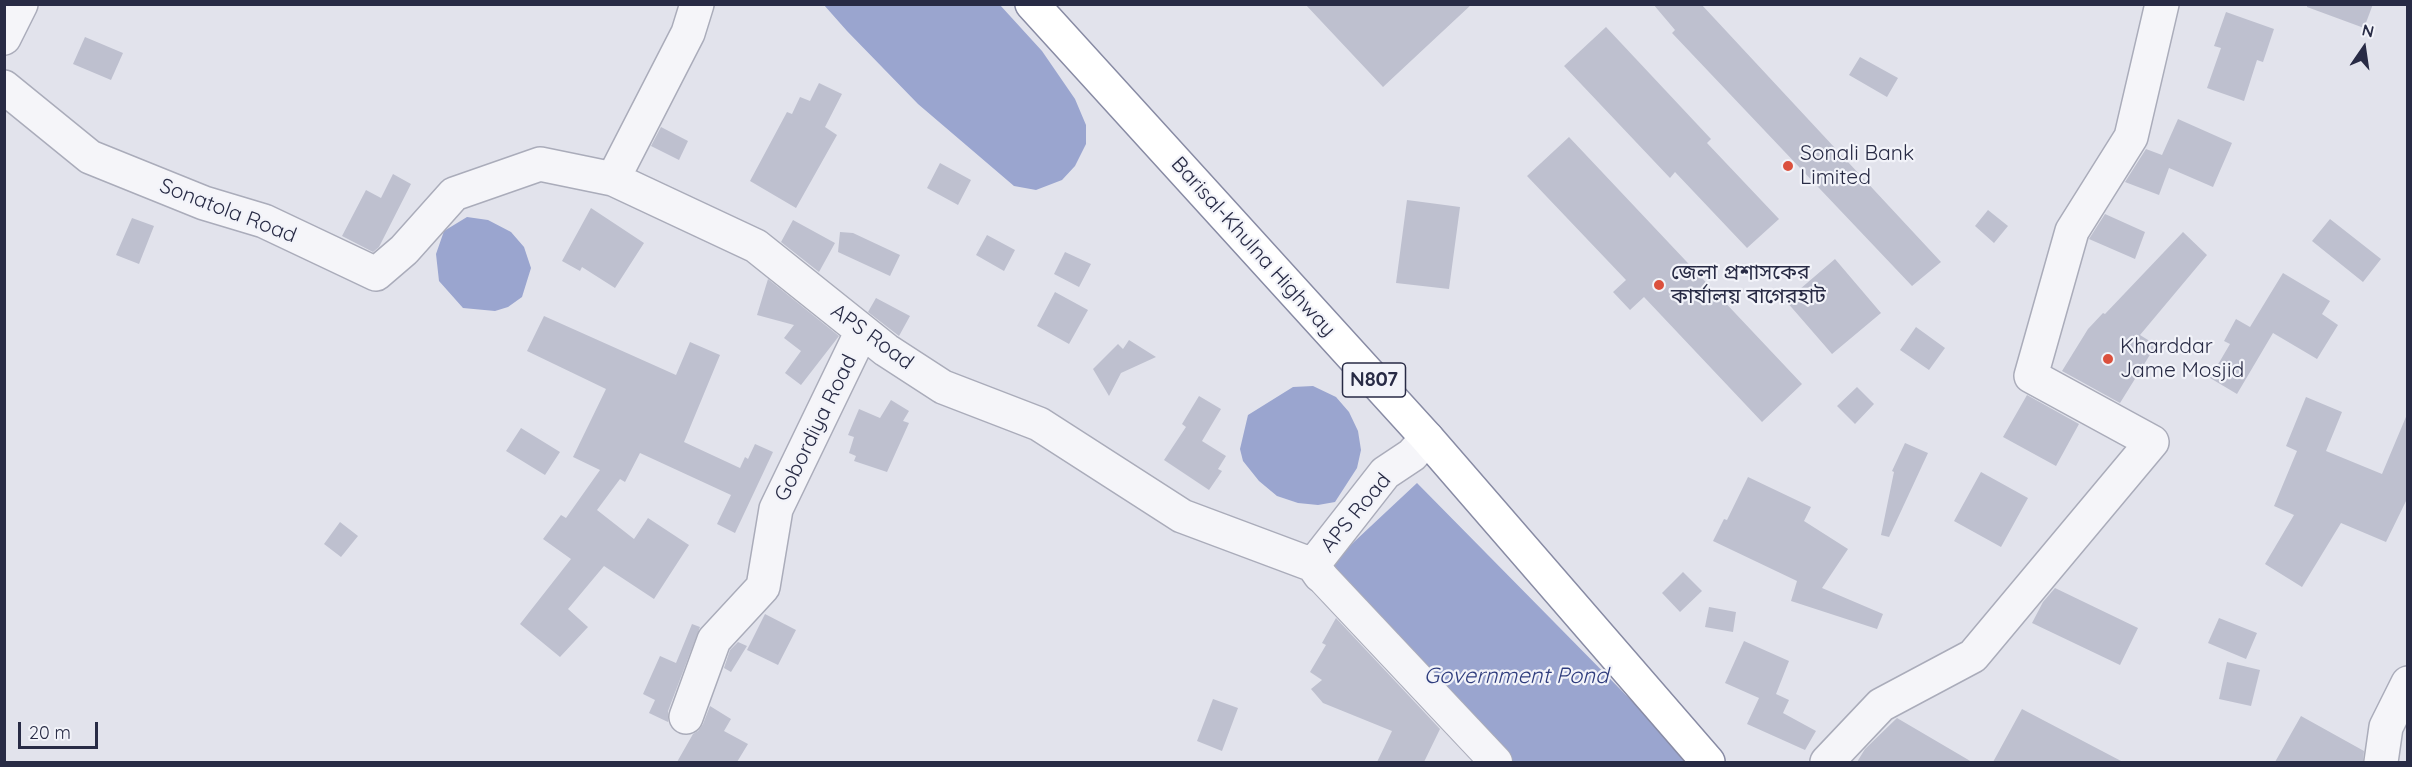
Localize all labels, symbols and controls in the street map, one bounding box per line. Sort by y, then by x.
north arrow [2334,18,2394,78]
text: N [2360,19,2376,42]
place label: Sonali Bank Limited [1800,141,1914,191]
street label: Barisal-Khulna Highway [1166,152,1340,342]
marker: Sonali Bank Limited [1781,159,1795,173]
street label: Sonatola Road [156,173,300,249]
place label: জেলা প্রশাসকের কার্যালয় বাগেরহাট [1671,260,1826,310]
marker: জেলা প্রশাসকের কার্যালয় বাগেরহাট [1652,278,1666,292]
street label: APS Road [826,299,918,375]
place label: Kharddar Jame Mosjid [2120,334,2244,384]
street label: Gobordiya Road [770,351,862,505]
marker: Kharddar Jame Mosjid [2101,352,2115,366]
road number: N807 [1342,363,1406,397]
street label: APS Road [1316,468,1396,558]
water label: Government Pond [1424,663,1608,689]
scale bar [21,710,100,748]
text: 20 m [29,721,71,744]

